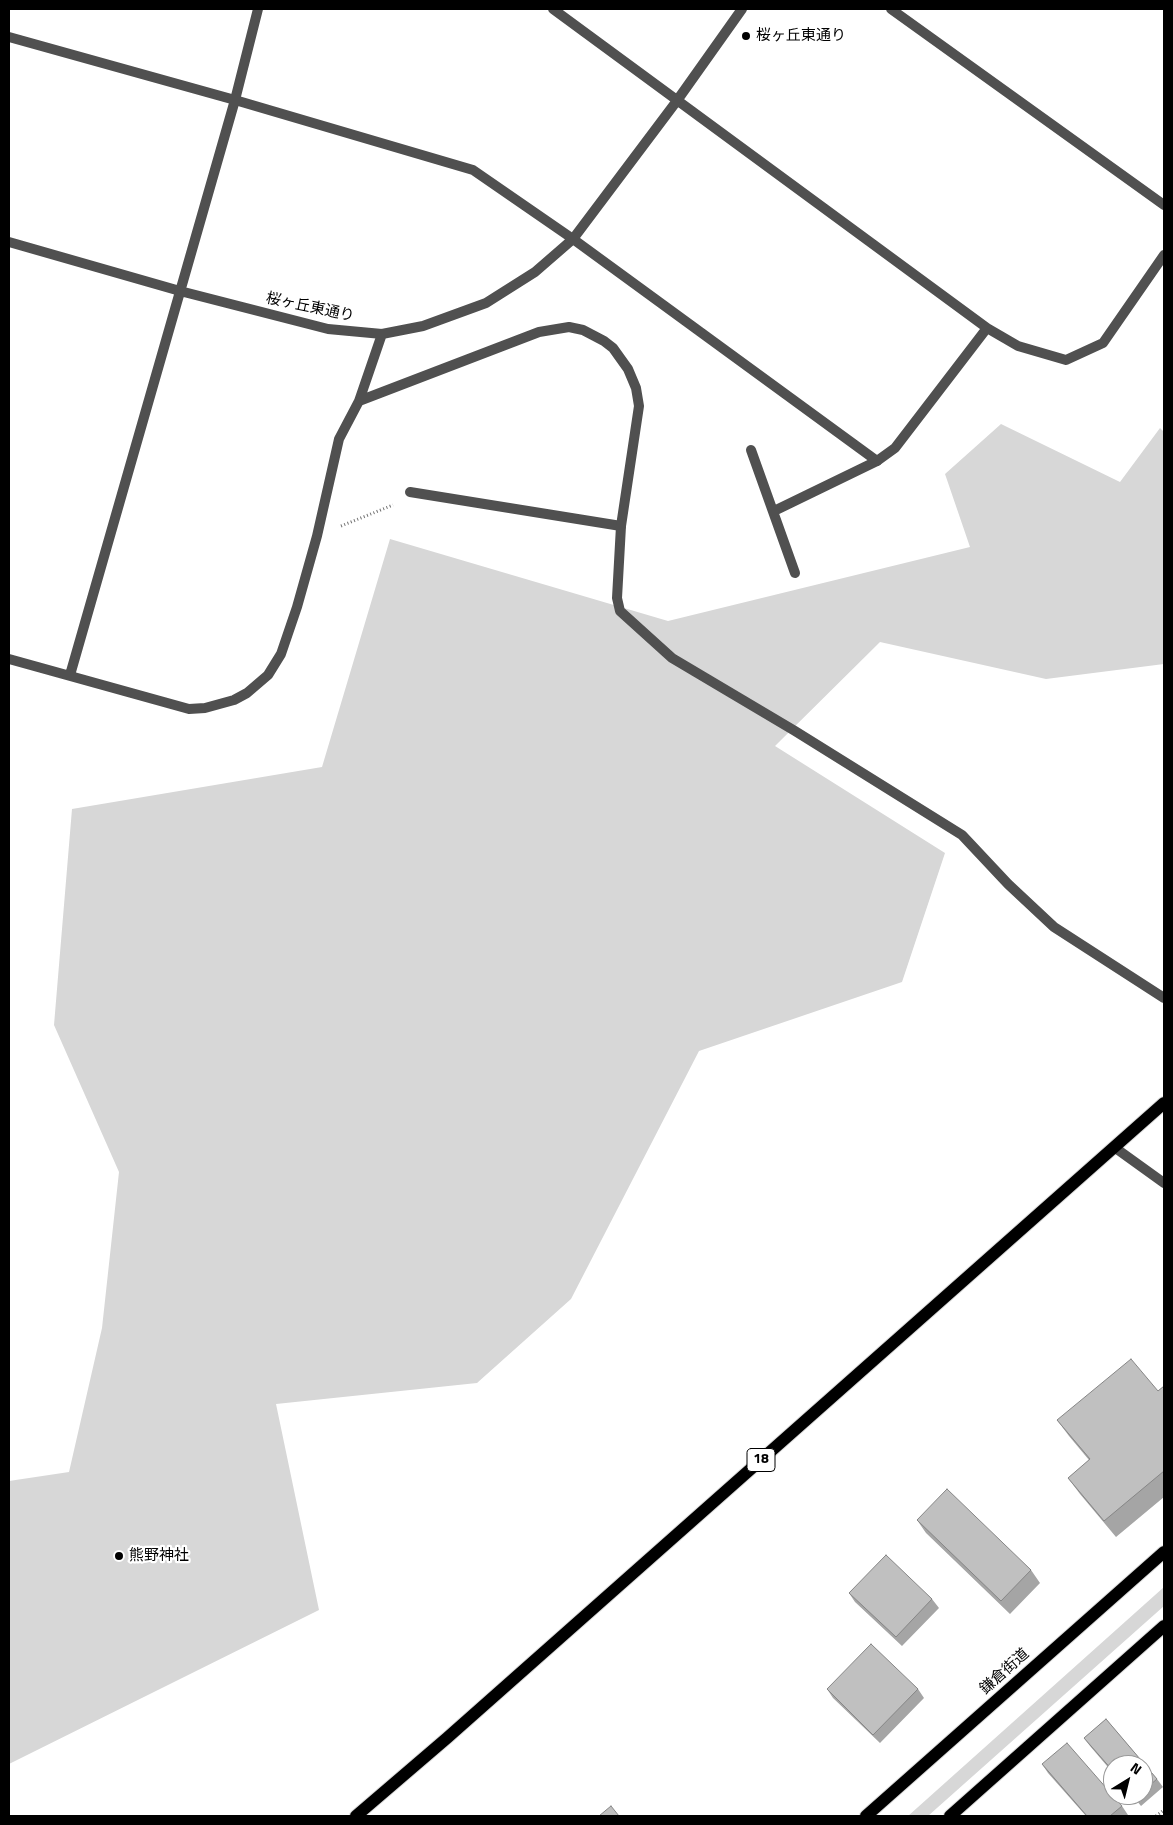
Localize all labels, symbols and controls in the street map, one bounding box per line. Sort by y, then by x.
place label: 桜ヶ丘東通り [756,27,846,45]
marker: 桜ヶ丘東通り [740,30,752,42]
street label: 桜ヶ丘東通り [264,290,356,326]
road number: 18 [747,1448,775,1472]
place label: 熊野神社 [129,1547,189,1565]
marker: 熊野神社 [113,1550,125,1562]
street label: 鎌倉街道 [977,1645,1033,1699]
north arrow [1103,1755,1153,1805]
text: N [1126,1757,1147,1780]

